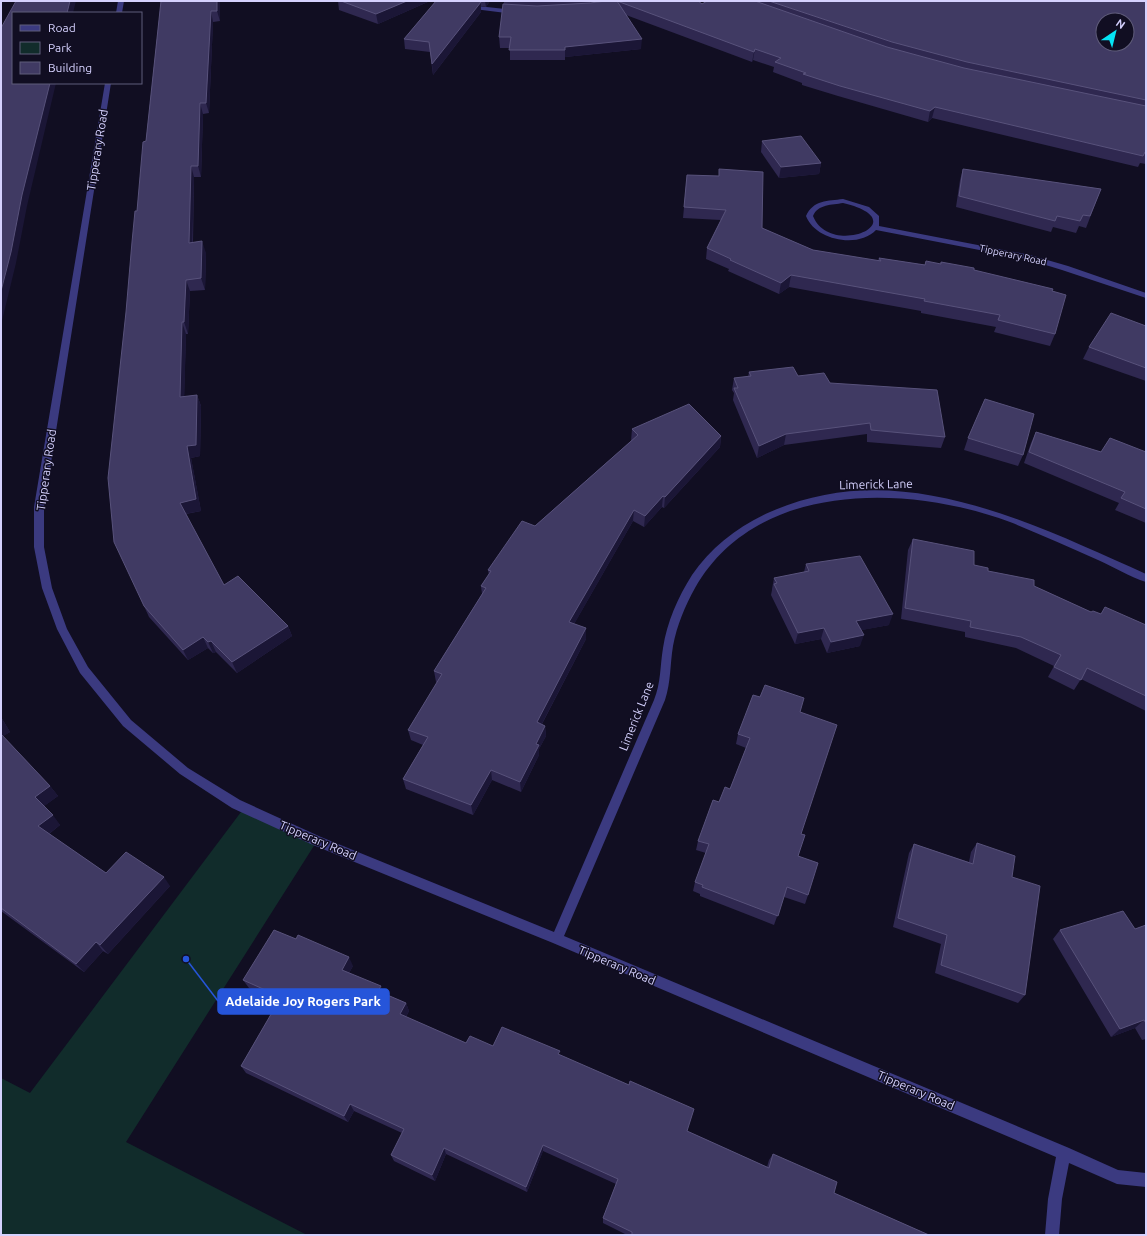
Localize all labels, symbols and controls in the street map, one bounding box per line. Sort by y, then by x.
legend [12,12,142,84]
north arrow [1095,12,1135,52]
text: N [1114,17,1128,31]
text: Road [48,21,76,34]
text: Park [48,41,72,54]
text: Building [48,61,92,74]
street label: Tipperary Road [84,108,110,192]
street label: Tipperary Road [978,242,1048,268]
street label: Tipperary Road [34,428,58,512]
street label: Limerick Lane [839,477,913,491]
street label: Limerick Lane [616,679,656,753]
street label: Tipperary Road [278,818,358,862]
street label: Tipperary Road [577,943,657,987]
callout: Adelaide Joy Rogers Park [218,989,389,1014]
text: Adelaide Joy Rogers Park [225,994,381,1008]
street label: Tipperary Road [876,1068,956,1112]

